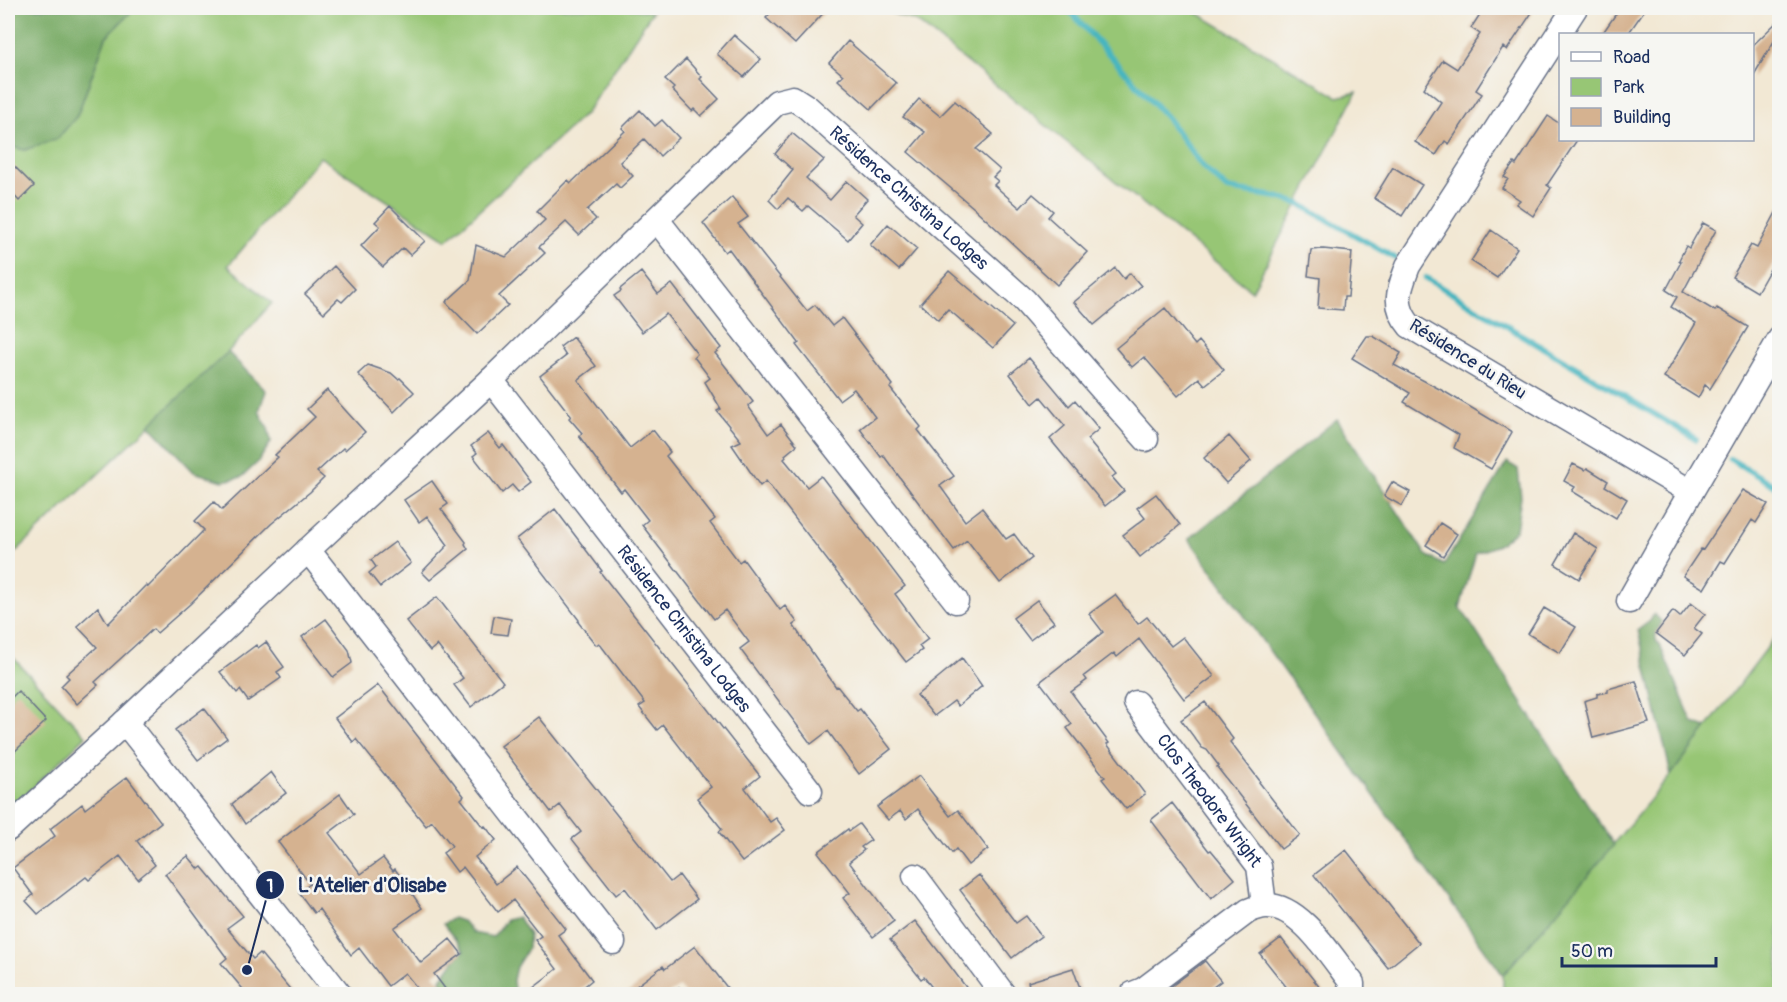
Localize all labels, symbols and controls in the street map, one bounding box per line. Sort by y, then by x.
legend [1559,33,1754,141]
text: Road [1613,46,1650,69]
text: Park [1613,76,1645,99]
text: Building [1613,106,1671,129]
street label: Résidence Christina Lodges [824,121,993,275]
street label: Résidence du Rieu [1405,314,1531,405]
street label: Résidence Christina Lodges [612,541,756,717]
street label: Clos Theodore Wright [1151,729,1267,872]
callout: L'Atelier d'Olisabe [255,866,458,904]
text: L'Atelier d'Olisabe [298,873,447,898]
text: 1 [266,875,274,898]
scale bar [1562,930,1716,968]
text: 50 m [1571,940,1613,963]

